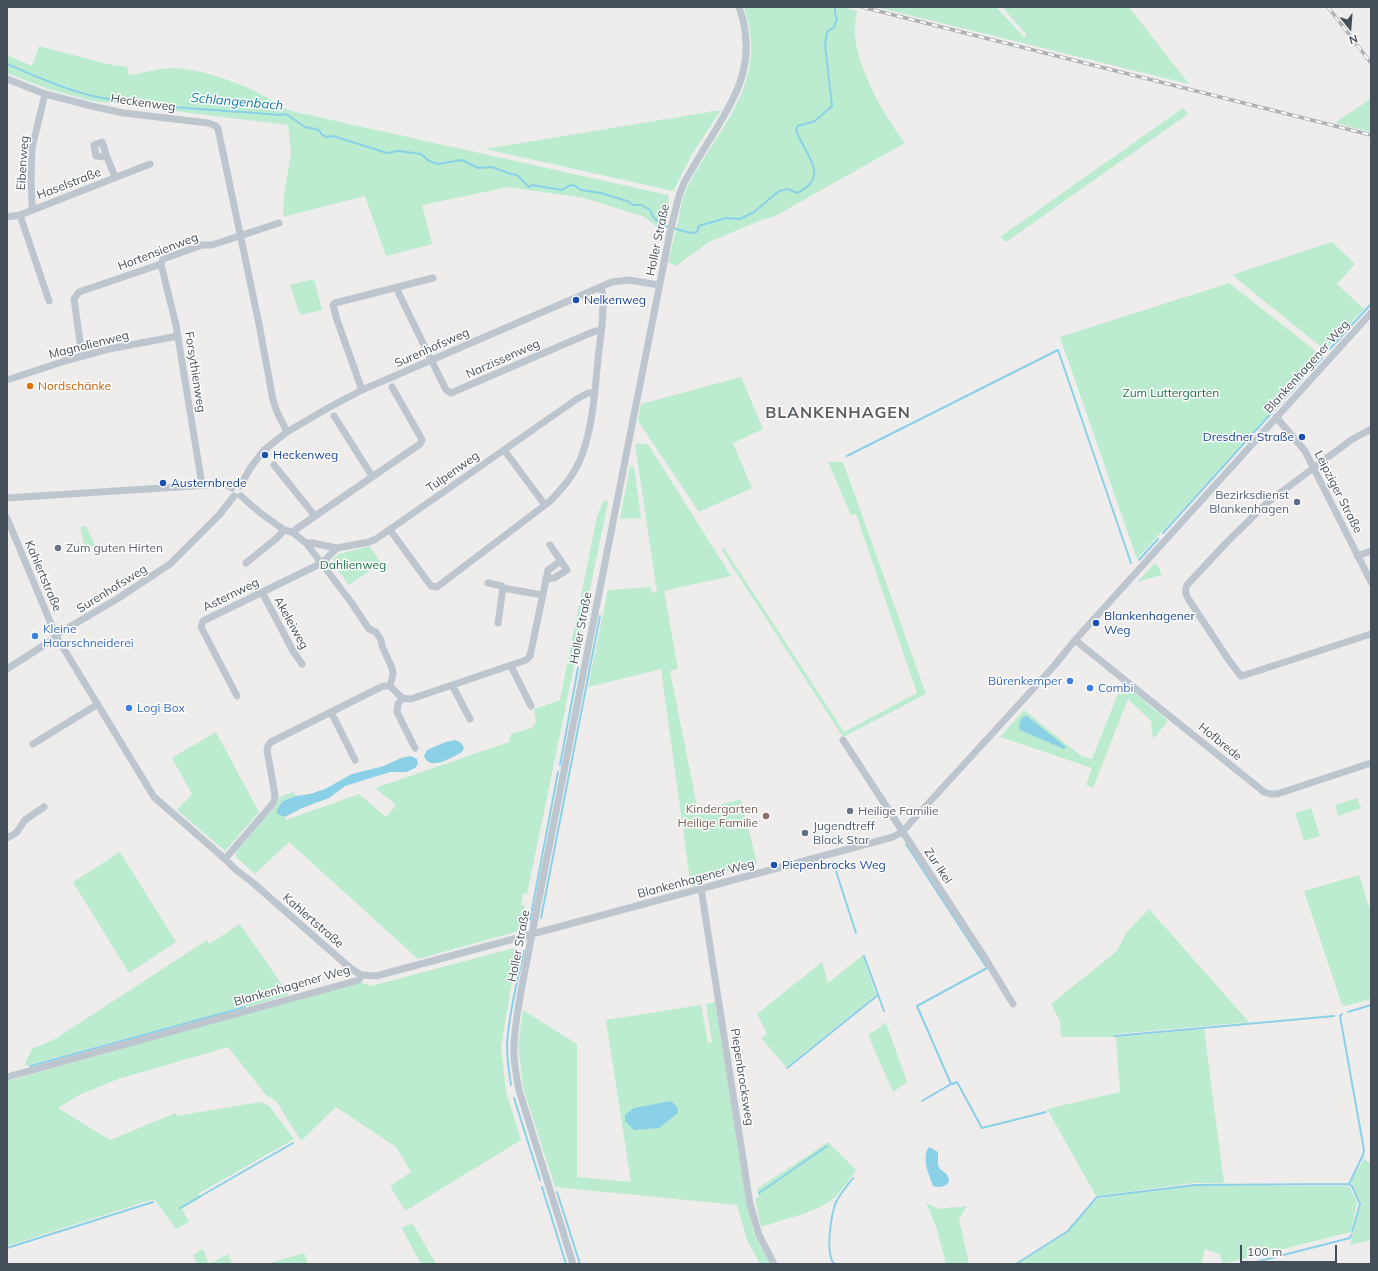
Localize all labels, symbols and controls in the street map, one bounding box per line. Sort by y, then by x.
north arrow [1330,8,1370,48]
text: N [1347,32,1360,47]
water label: Schlangenbach [190,90,284,114]
street label: Heckenweg [110,91,176,115]
street label: Eibenweg [14,135,32,191]
street label: Haselstraße [35,165,103,203]
street label: Holler Straße [643,203,673,277]
street label: Hortensienweg [116,230,200,274]
place label: Nelkenweg [584,293,646,307]
marker: Nelkenweg [571,295,581,305]
street label: Blankenhagener Weg [1261,317,1353,417]
street label: Surenhofsweg [393,325,471,371]
street label: Magnolienweg [48,328,130,362]
street label: Forsythienweg [182,331,208,413]
street label: Narzissenweg [464,336,542,382]
place label: Nordschänke [38,379,111,393]
marker: Nordschänke [25,381,35,391]
park label: Zum Luttergarten [1123,386,1219,400]
district label: BLANKENHAGEN [765,403,911,423]
place label: Dresdner Straße [1203,430,1294,444]
marker: Dresdner Straße [1297,432,1307,442]
place label: Heckenweg [273,448,338,462]
street label: Leipziger Straße [1311,448,1365,536]
street label: Tulpenweg [424,449,482,495]
marker: Heckenweg [260,450,270,460]
place label: Austernbrede [171,476,246,490]
marker: Austernbrede [158,478,168,488]
place label: Bezirksdienst Blankenhagen [1209,488,1289,516]
marker: Bezirksdienst Blankenhagen [1292,497,1302,507]
street label: Kahlertstraße [22,538,64,614]
place label: Zum guten Hirten [66,541,163,555]
marker: Zum guten Hirten [53,543,63,553]
park label: Dahlienweg [320,558,386,572]
street label: Surenhofsweg [74,562,150,616]
street label: Asternweg [201,575,261,615]
street label: Holler Straße [567,591,595,665]
street label: Akeleiweg [271,594,311,652]
place label: Blankenhagener Weg [1104,609,1195,637]
marker: Blankenhagener Weg [1091,618,1101,628]
place label: Kleine Haarschneiderei [43,622,134,650]
marker: Kleine Haarschneiderei [30,631,40,641]
place label: Bürenkemper [988,674,1062,688]
marker: Bürenkemper [1065,676,1075,686]
place label: Combi [1098,681,1133,695]
marker: Combi [1085,683,1095,693]
place label: Logi Box [137,701,185,715]
marker: Logi Box [124,703,134,713]
street label: Hofbrede [1195,720,1245,764]
place label: Kindergarten Heilige Familie [677,802,758,830]
place label: Heilige Familie [858,804,939,818]
marker: Heilige Familie [845,806,855,816]
marker: Kindergarten Heilige Familie [761,811,771,821]
place label: Jugendtreff Black Star [813,819,875,847]
marker: Jugendtreff Black Star [800,828,810,838]
street label: Zur Ikel [921,845,955,887]
street label: Blankenhagener Weg [636,856,756,902]
place label: Piepenbrocks Weg [782,858,886,872]
marker: Piepenbrocks Weg [769,860,779,870]
street label: Kahlertstraße [280,891,346,951]
street label: Holler Straße [505,909,533,983]
street label: Blankenhagener Weg [232,963,352,1009]
street label: Piepenbrocksweg [727,1027,757,1127]
scale bar [1242,1237,1339,1263]
text: 100 m [1247,1244,1282,1259]

